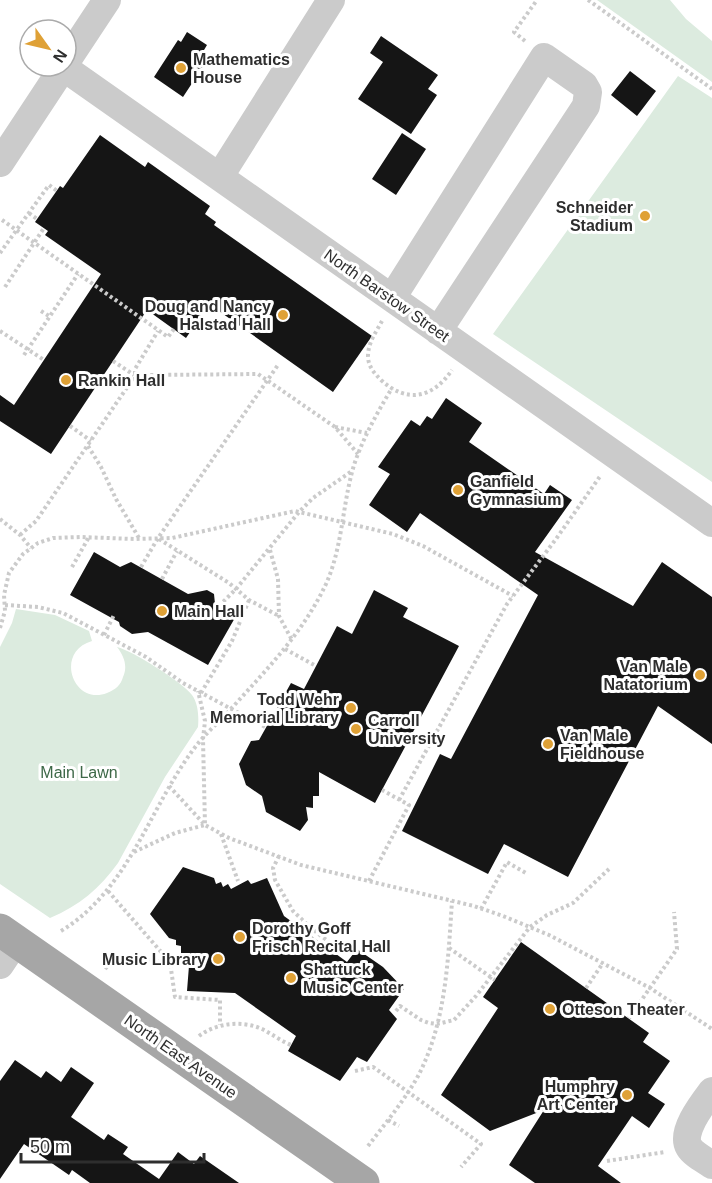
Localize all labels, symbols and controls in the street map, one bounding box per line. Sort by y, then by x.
north arrow [18,18,78,78]
text: N [50,47,70,66]
place label: Mathematics House [193,51,290,86]
marker: Mathematics House [174,61,188,75]
place label: Schneider Stadium [556,199,633,234]
marker: Schneider Stadium [638,209,652,223]
street label: North Barstow Street [321,246,453,345]
place label: Doug and Nancy Halstad Hall [145,298,271,333]
marker: Doug and Nancy Halstad Hall [276,308,290,322]
place label: Rankin Hall [78,372,165,389]
marker: Rankin Hall [59,373,73,387]
place label: Ganfield Gymnasium [470,473,562,508]
marker: Ganfield Gymnasium [451,483,465,497]
place label: Main Hall [174,603,244,620]
marker: Main Hall [155,604,169,618]
place label: Van Male Natatorium [604,658,688,693]
marker: Van Male Natatorium [693,668,707,682]
place label: Todd Wehr Memorial Library [210,691,339,726]
marker: Todd Wehr Memorial Library [344,701,358,715]
place label: Carroll University [368,712,445,747]
marker: Carroll University [349,722,363,736]
place label: Van Male Fieldhouse [560,727,645,762]
marker: Van Male Fieldhouse [541,737,555,751]
park label: Main Lawn [40,764,118,781]
place label: Dorothy Goff Frisch Recital Hall [252,920,391,955]
marker: Dorothy Goff Frisch Recital Hall [233,930,247,944]
place label: Music Library [102,951,206,968]
marker: Music Library [211,952,225,966]
place label: Shattuck Music Center [303,961,403,996]
marker: Shattuck Music Center [284,971,298,985]
place label: Otteson Theater [562,1001,685,1018]
marker: Otteson Theater [543,1002,557,1016]
street label: North East Avenue [121,1011,240,1102]
place label: Humphry Art Center [537,1078,615,1113]
marker: Humphry Art Center [620,1088,634,1102]
scale bar [21,1126,204,1164]
text: 50 m [30,1137,70,1157]

